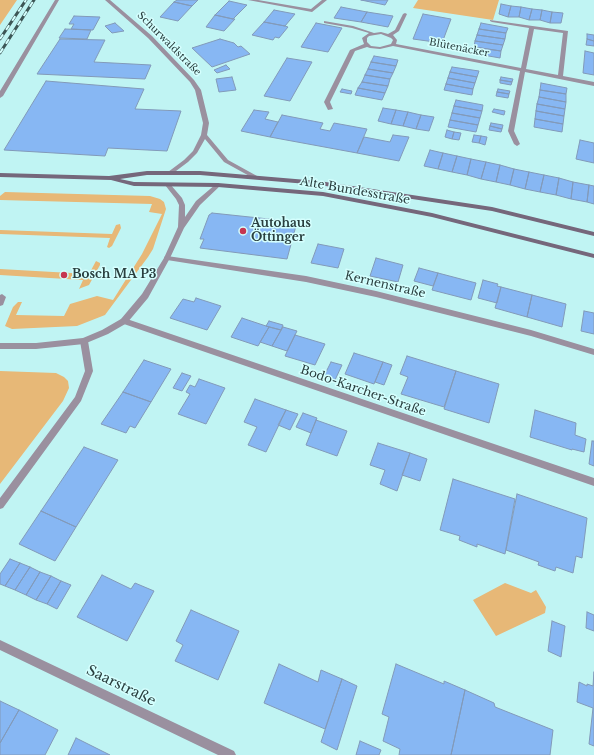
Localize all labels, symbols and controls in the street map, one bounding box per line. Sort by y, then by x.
street label: Schurwaldstraße [135,10,203,78]
street label: Blütenäcker [428,36,490,60]
street label: Alte Bundesstraße [299,174,411,208]
place label: Autohaus Öttinger [251,217,311,245]
marker: Autohaus Öttinger [238,226,248,236]
place label: Bosch MA P3 [72,268,156,282]
street label: Kernenstraße [343,269,427,301]
marker: Bosch MA P3 [59,270,69,280]
street label: Bodo-Karcher-Straße [298,363,428,419]
street label: Saarstraße [84,662,158,710]

